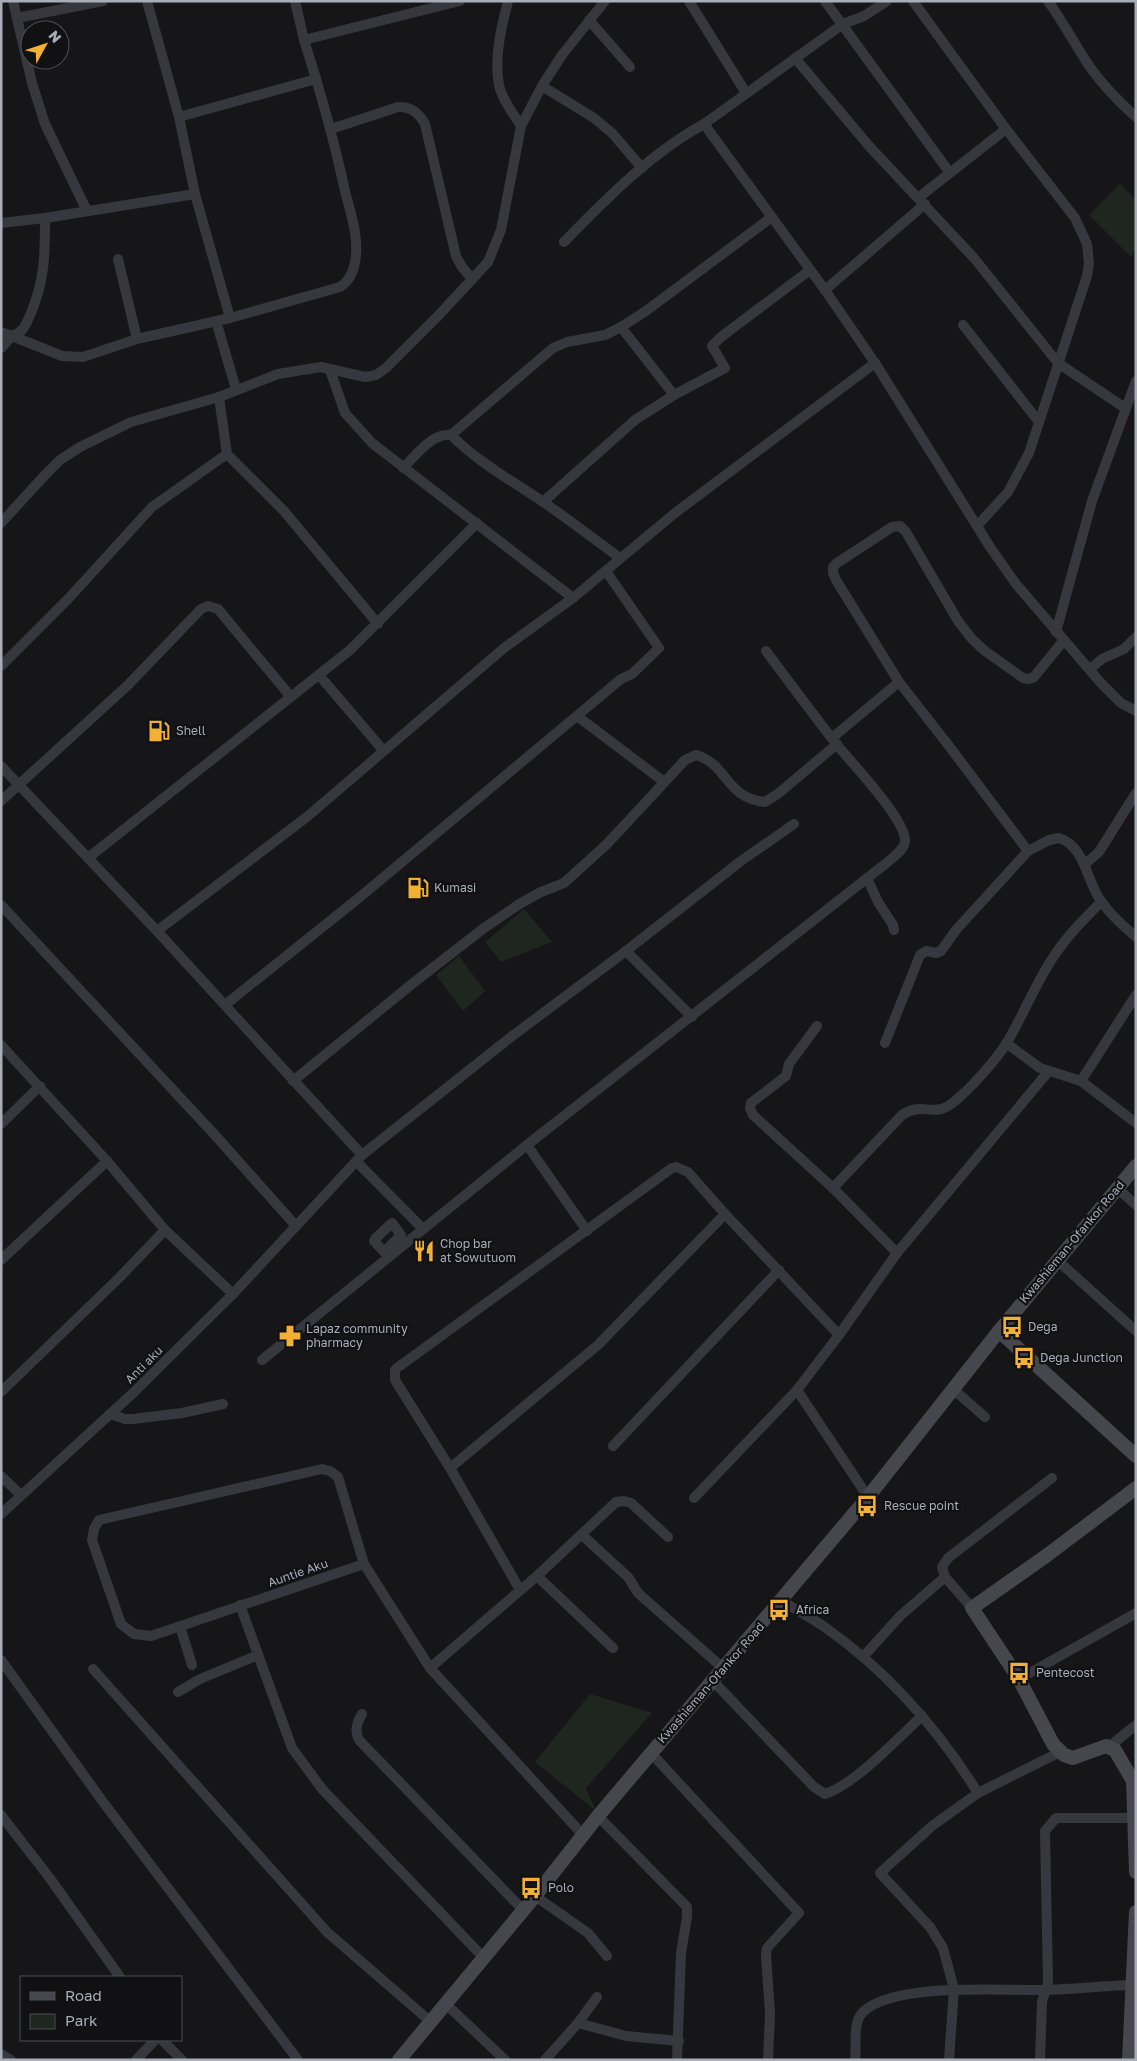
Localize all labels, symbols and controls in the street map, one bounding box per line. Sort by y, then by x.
north arrow [20,20,70,70]
text: N [45,27,65,46]
fuel station icon: Shell [146,718,172,744]
place label: Shell [176,723,206,738]
fuel station icon: Kumasi [405,875,431,901]
place label: Kumasi [434,880,476,895]
street label: Kwashieman-Ofankor Road [1016,1177,1127,1306]
place label: Chop bar at Sowutuom [440,1236,516,1265]
restaurant icon: Chop bar at Sowutuom [411,1238,437,1264]
bus stop icon: Dega [999,1314,1025,1340]
place label: Dega [1028,1319,1058,1334]
place label: Lapaz community pharmacy [306,1321,408,1350]
pharmacy icon: Lapaz community pharmacy [277,1323,303,1349]
street label: Anti aku [122,1343,166,1387]
bus stop icon: Dega Junction [1011,1345,1037,1371]
place label: Dega Junction [1040,1350,1123,1365]
bus stop icon: Rescue point [854,1493,880,1519]
place label: Rescue point [884,1498,959,1513]
street label: Auntie Aku [266,1555,330,1590]
bus stop icon: Africa [766,1597,792,1623]
place label: Africa [796,1602,829,1617]
street label: Kwashieman-Ofankor Road [654,1619,767,1746]
bus stop icon: Pentecost [1006,1660,1032,1686]
place label: Pentecost [1036,1665,1095,1680]
bus stop icon: Polo [518,1875,544,1901]
place label: Polo [548,1880,574,1895]
legend [20,1976,182,2041]
text: Road [65,1986,102,2004]
text: Park [65,2011,98,2029]

